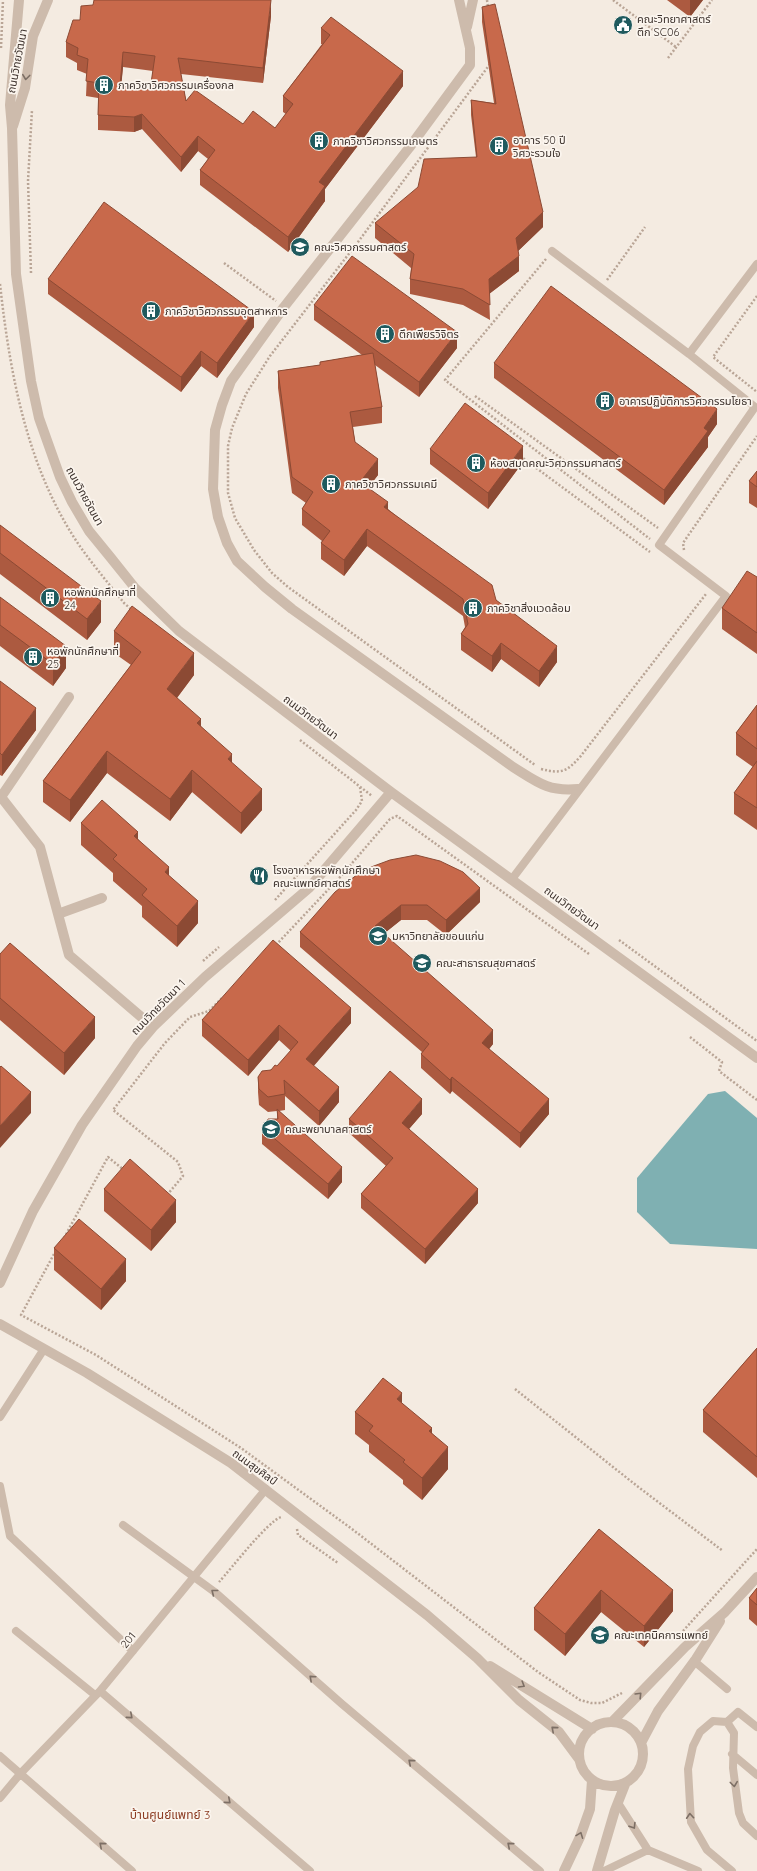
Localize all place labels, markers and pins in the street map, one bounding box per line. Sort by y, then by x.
place label: คณะวิทยาศาสตร์ ตึก SC06 [637,12,711,39]
public building icon: คณะวิทยาศาสตร์ ตึก SC06 [612,14,634,36]
building icon: ภาควิชาวิศวกรรมเครื่องกล [93,74,115,96]
place label: ภาควิชาวิศวกรรมเครื่องกล [118,77,234,92]
building icon: ภาควิชาวิศวกรรมเกษตร [308,130,330,152]
place label: อาคาร 50 ปี วิศวะรวมใจ [513,133,566,160]
place label: ภาควิชาวิศวกรรมเกษตร [333,134,438,148]
building icon: อาคาร 50 ปี วิศวะรวมใจ [488,135,510,157]
school or university icon: คณะวิศวกรรมศาสตร์ [289,236,311,258]
place label: คณะวิศวกรรมศาสตร์ [314,240,407,254]
building icon: ภาควิชาวิศวกรรมอุตสาหการ [140,300,162,322]
place label: ภาควิชาวิศวกรรมอุตสาหการ [165,304,288,318]
building icon: ตึกเพียรวิจิตร [374,323,396,345]
place label: ตึกเพียรวิจิตร [399,327,459,341]
building icon: อาคารปฏิบัติการวิศวกรรมโยธา [594,390,616,412]
place label: อาคารปฏิบัติการวิศวกรรมโยธา [619,394,752,408]
building icon: ห้องสมุดคณะวิศวกรรมศาสตร์ [465,452,487,474]
place label: ห้องสมุดคณะวิศวกรรมศาสตร์ [490,456,621,470]
building icon: ภาควิชาวิศวกรรมเคมี [320,473,342,495]
place label: ภาควิชาวิศวกรรมเคมี [345,477,437,491]
place label: หอพักนักศึกษาที่ 24 [64,584,136,612]
building icon: หอพักนักศึกษาที่ 24 [39,587,61,609]
building icon: ภาควิชาสิ่งแวดล้อม [462,597,484,619]
place label: ภาควิชาสิ่งแวดล้อม [487,601,571,615]
place label: หอพักนักศึกษาที่ 25 [47,643,119,671]
building icon: หอพักนักศึกษาที่ 25 [22,646,44,668]
place label: โรงอาหารหอพักนักศึกษา คณะแพทย์ศาสตร์ [273,863,380,890]
restaurant icon: โรงอาหารหอพักนักศึกษา คณะแพทย์ศาสตร์ [248,865,270,887]
school or university icon: มหาวิทยาลัยขอนแก่น [367,925,389,947]
place label: มหาวิทยาลัยขอนแก่น [392,929,484,943]
school or university icon: คณะสาธารณสุขศาสตร์ [411,952,433,974]
place label: คณะสาธารณสุขศาสตร์ [436,956,536,970]
school or university icon: คณะพยาบาลศาสตร์ [260,1118,282,1140]
place label: คณะพยาบาลศาสตร์ [285,1122,372,1136]
school or university icon: คณะเทคนิคการแพทย์ [589,1624,611,1646]
place label: คณะเทคนิคการแพทย์ [614,1628,708,1642]

